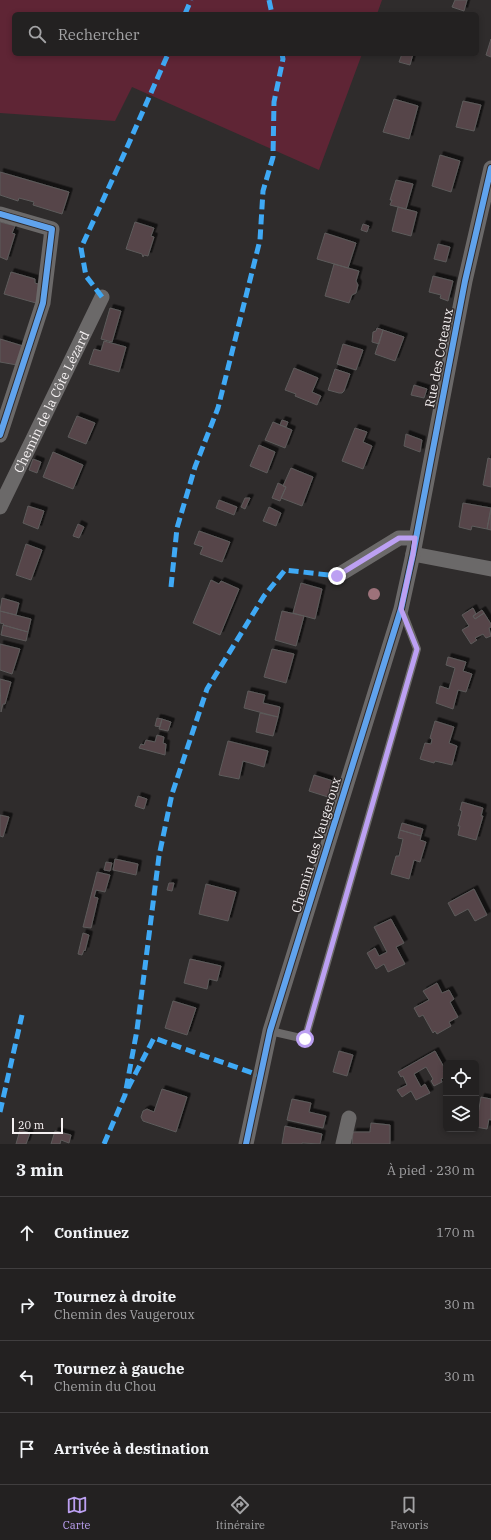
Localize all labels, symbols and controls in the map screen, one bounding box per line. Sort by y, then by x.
search box [12,12,479,56]
icon: search [26,23,48,45]
text: Rechercher [58,25,139,44]
street label: Rue des Coteaux [421,307,457,409]
street label: Chemin de la Côte Lézard [9,328,93,475]
route end [328,567,346,585]
street label: Chemin des Vaugeroux [287,775,345,915]
route start [296,1030,314,1048]
map controls [443,1060,479,1132]
button: locate [443,1060,479,1096]
button: layers [443,1096,479,1132]
scale bar [12,1116,63,1135]
text: 20 m [18,1118,44,1132]
text: 3 min [16,1159,64,1181]
text: À pied · 230 m [387,1162,475,1179]
icon: ahead [16,1222,38,1244]
text: Continuez [54,1223,129,1242]
text: 170 m [436,1224,475,1241]
text: Tournez à droite [54,1287,176,1306]
icon: right [16,1294,38,1316]
text: 30 m [444,1296,475,1313]
text: Chemin des Vaugeroux [54,1306,195,1323]
text: Tournez à gauche [54,1359,185,1378]
icon: left [16,1366,38,1388]
text: 30 m [444,1368,475,1385]
text: Chemin du Chou [54,1378,156,1395]
icon: arrive [16,1438,38,1460]
text: Arrivée à destination [54,1439,209,1458]
tab: Carte [63,1494,90,1532]
tab: Itinéraire [216,1494,265,1532]
tab: Favoris [390,1494,428,1532]

